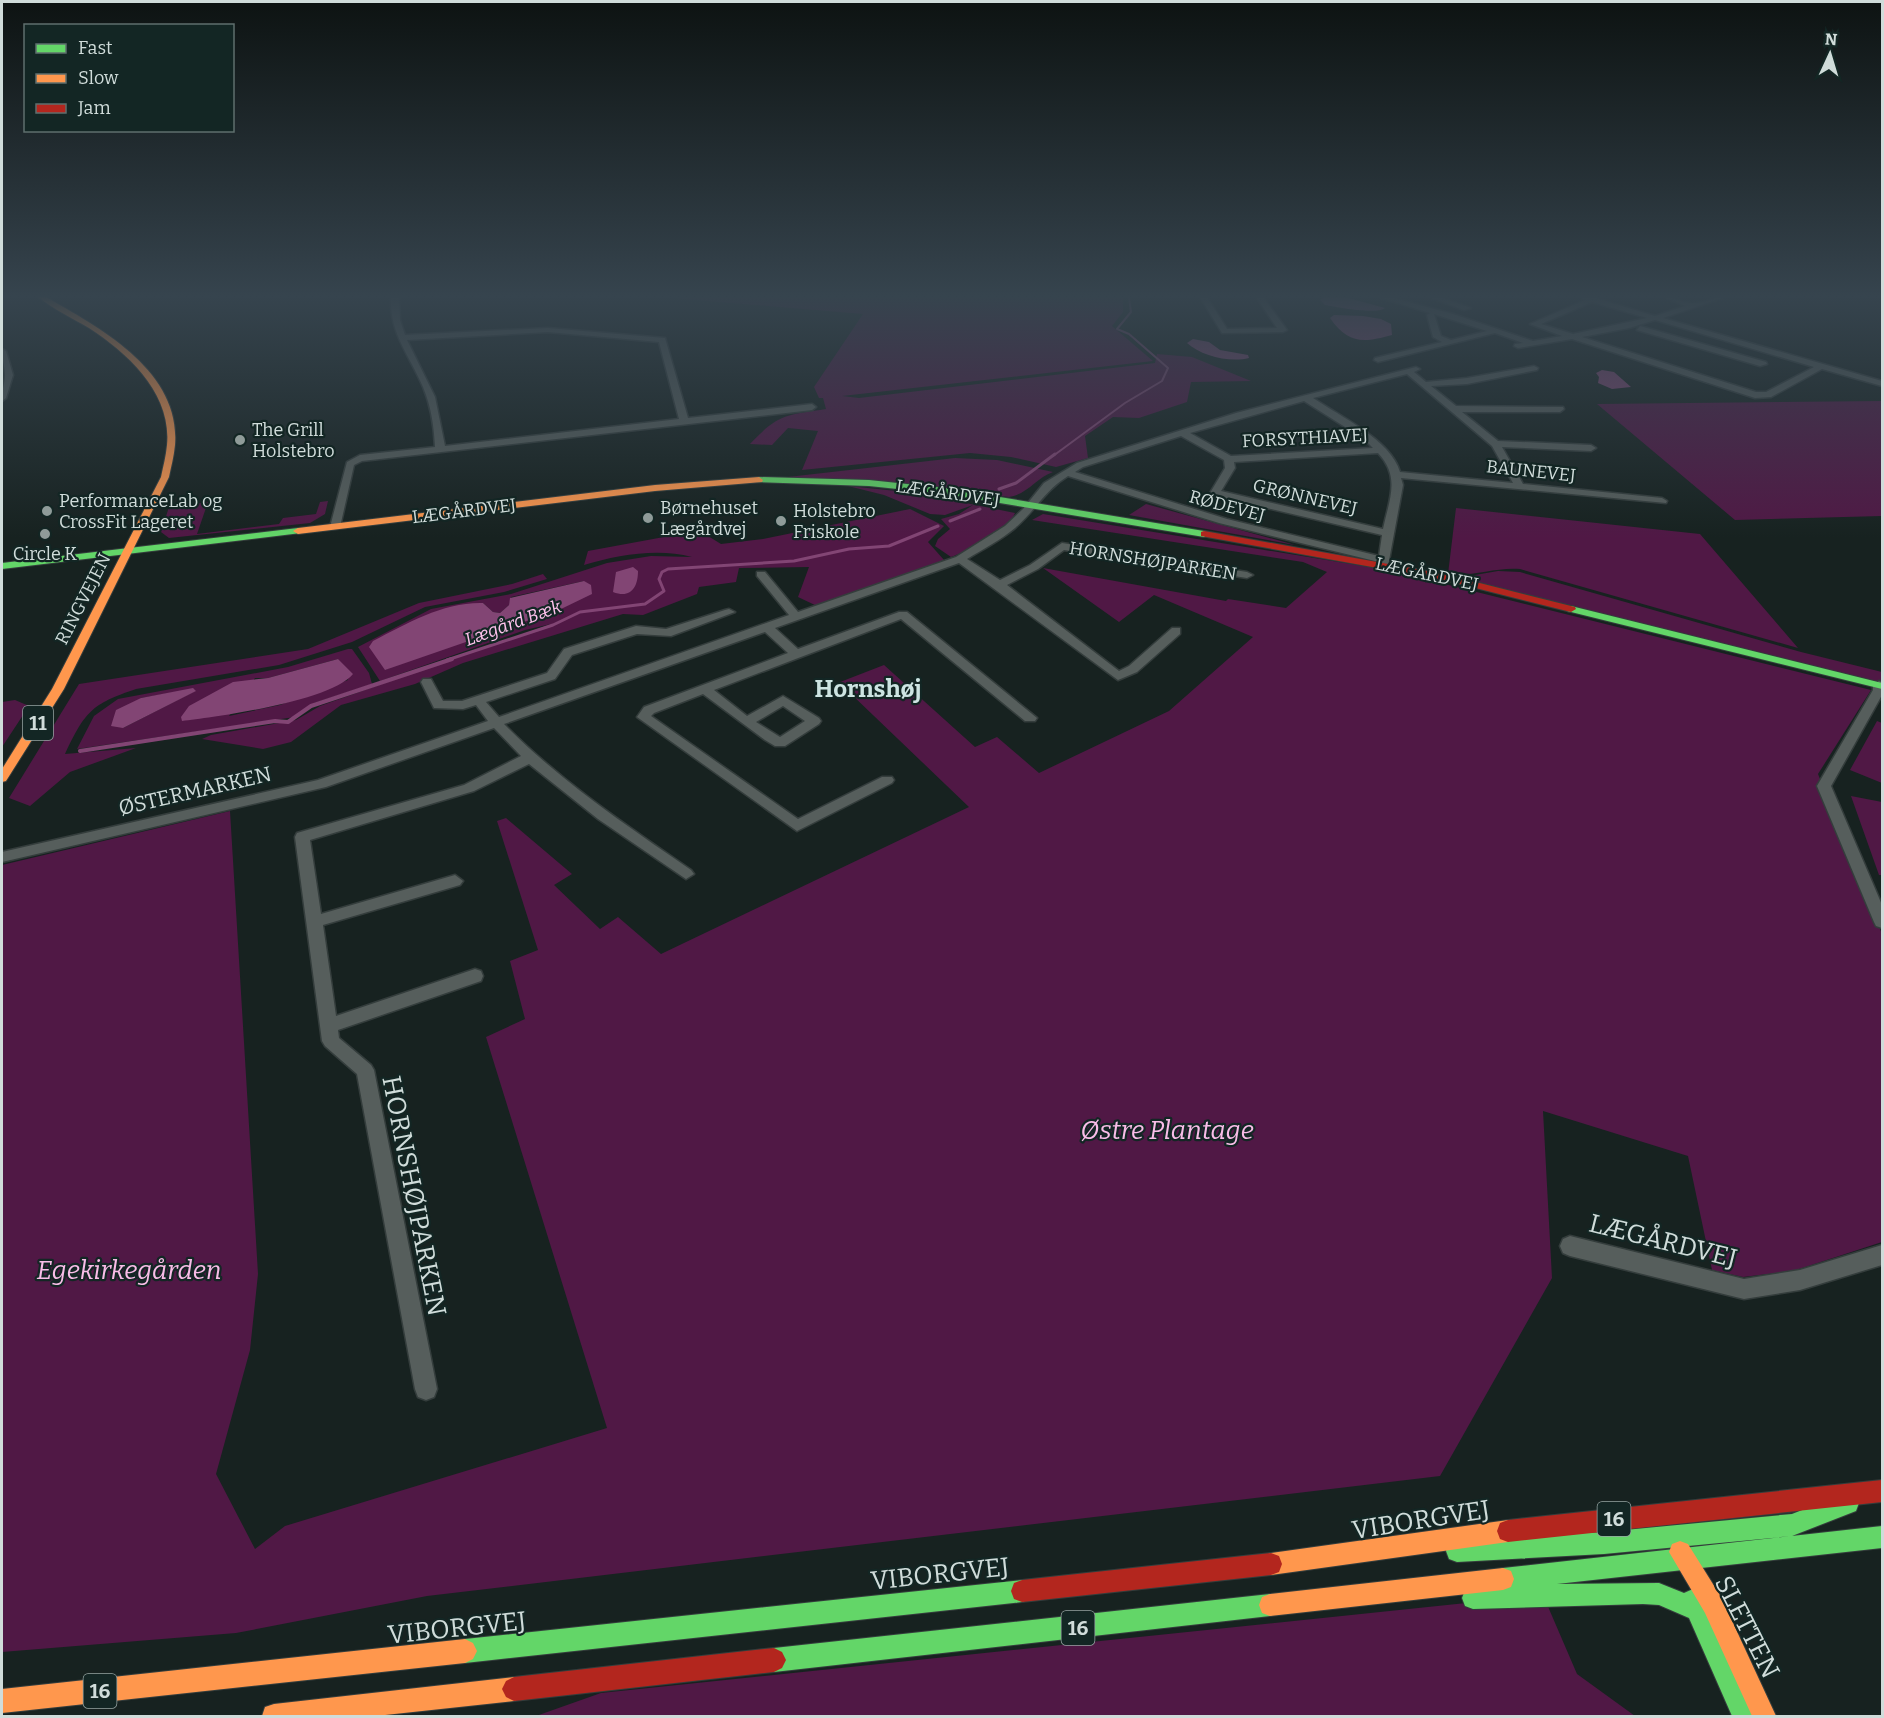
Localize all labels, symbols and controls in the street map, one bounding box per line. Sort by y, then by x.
legend [24,24,234,132]
north arrow [1800,24,1860,84]
text: N [1824,30,1838,49]
text: Fast [78,37,113,59]
text: Slow [78,67,119,89]
text: Jam [77,97,111,119]
place label: The Grill Holstebro [252,419,335,462]
street label: FORSYTHIAVEJ [1241,424,1369,452]
marker: The Grill Holstebro [233,433,247,447]
street label: BAUNEVEJ [1485,455,1577,487]
street label: GRØNNEVEJ [1251,474,1359,520]
street label: LÆGÅRDVEJ [895,475,1001,511]
street label: RØDEVEJ [1187,485,1267,527]
place label: PerformanceLab og CrossFit Lageret [59,490,222,533]
street label: LÆGÅRDVEJ [411,494,517,528]
place label: Børnehuset Lægårdvej [660,497,759,540]
place label: Holstebro Friskole [793,500,876,543]
marker: PerformanceLab og CrossFit Lageret [40,504,54,518]
marker: Børnehuset Lægårdvej [641,511,655,525]
marker: Holstebro Friskole [774,514,788,528]
marker: Circle K [38,527,52,541]
street label: HORNSHØJPARKEN [1068,537,1238,585]
place label: Circle K [13,543,77,565]
street label: RINGVEJEN [51,550,115,648]
street label: LÆGÅRDVEJ [1374,552,1481,596]
water label: Lægård Bæk [462,595,565,651]
district label: Hornshøj [814,675,922,703]
road number: 11 [23,706,53,740]
street label: ØSTERMARKEN [116,761,274,821]
street label: HORNSHØJPARKEN [375,1073,453,1319]
park label: Østre Plantage [1080,1115,1254,1146]
street label: LÆGÅRDVEJ [1586,1208,1740,1274]
park label: Egekirkegården [37,1255,221,1286]
street label: VIBORGVEJ [1350,1494,1492,1546]
road number: 16 [1598,1502,1630,1536]
street label: VIBORGVEJ [869,1551,1011,1597]
street label: SLETTEN [1708,1571,1786,1683]
street label: VIBORGVEJ [386,1605,528,1651]
road number: 16 [1062,1611,1094,1645]
road number: 16 [84,1674,116,1708]

